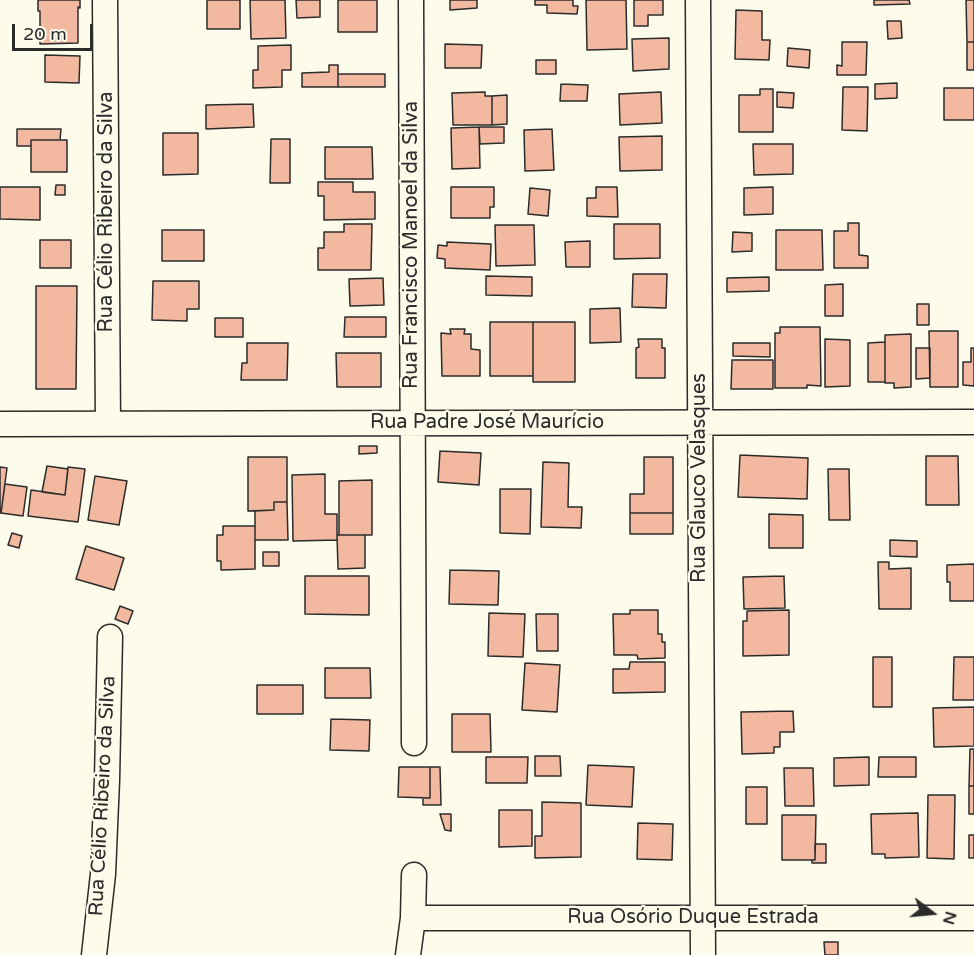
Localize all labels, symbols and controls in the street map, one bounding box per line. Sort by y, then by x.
scale bar [15,12,96,50]
text: 20 m [23,23,67,45]
street label: Rua Célio Ribeiro da Silva [95,92,119,332]
street label: Rua Francisco Manoel da Silva [400,101,424,389]
street label: Rua Glauco Velasques [688,373,712,583]
street label: Rua Padre José Maurício [370,411,604,435]
street label: Rua Célio Ribeiro da Silva [85,675,121,917]
north arrow [902,883,962,943]
street label: Rua Osório Duque Estrada [567,906,819,930]
text: N [938,909,961,927]

